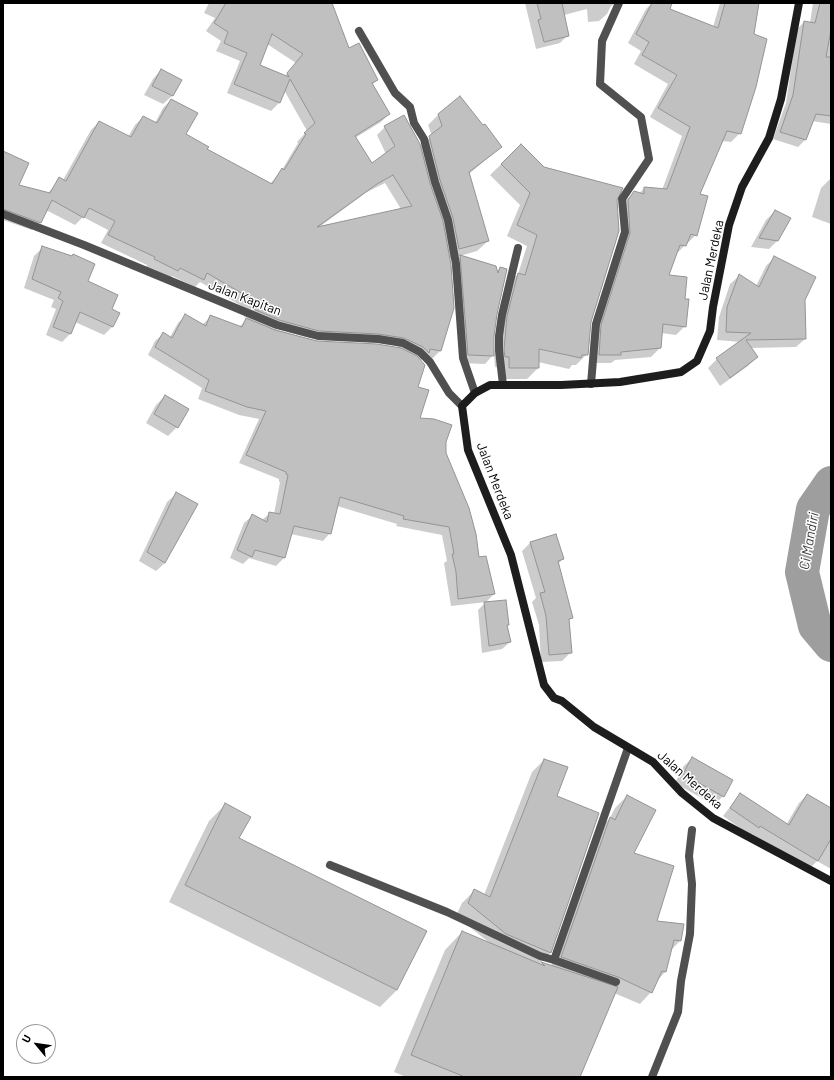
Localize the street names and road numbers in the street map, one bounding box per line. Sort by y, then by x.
street label: Jalan Merdeka [695,219,727,301]
street label: Jalan Kapitan [206,277,284,319]
street label: Jalan Merdeka [473,440,517,522]
street label: Jalan Merdeka [654,747,726,813]

